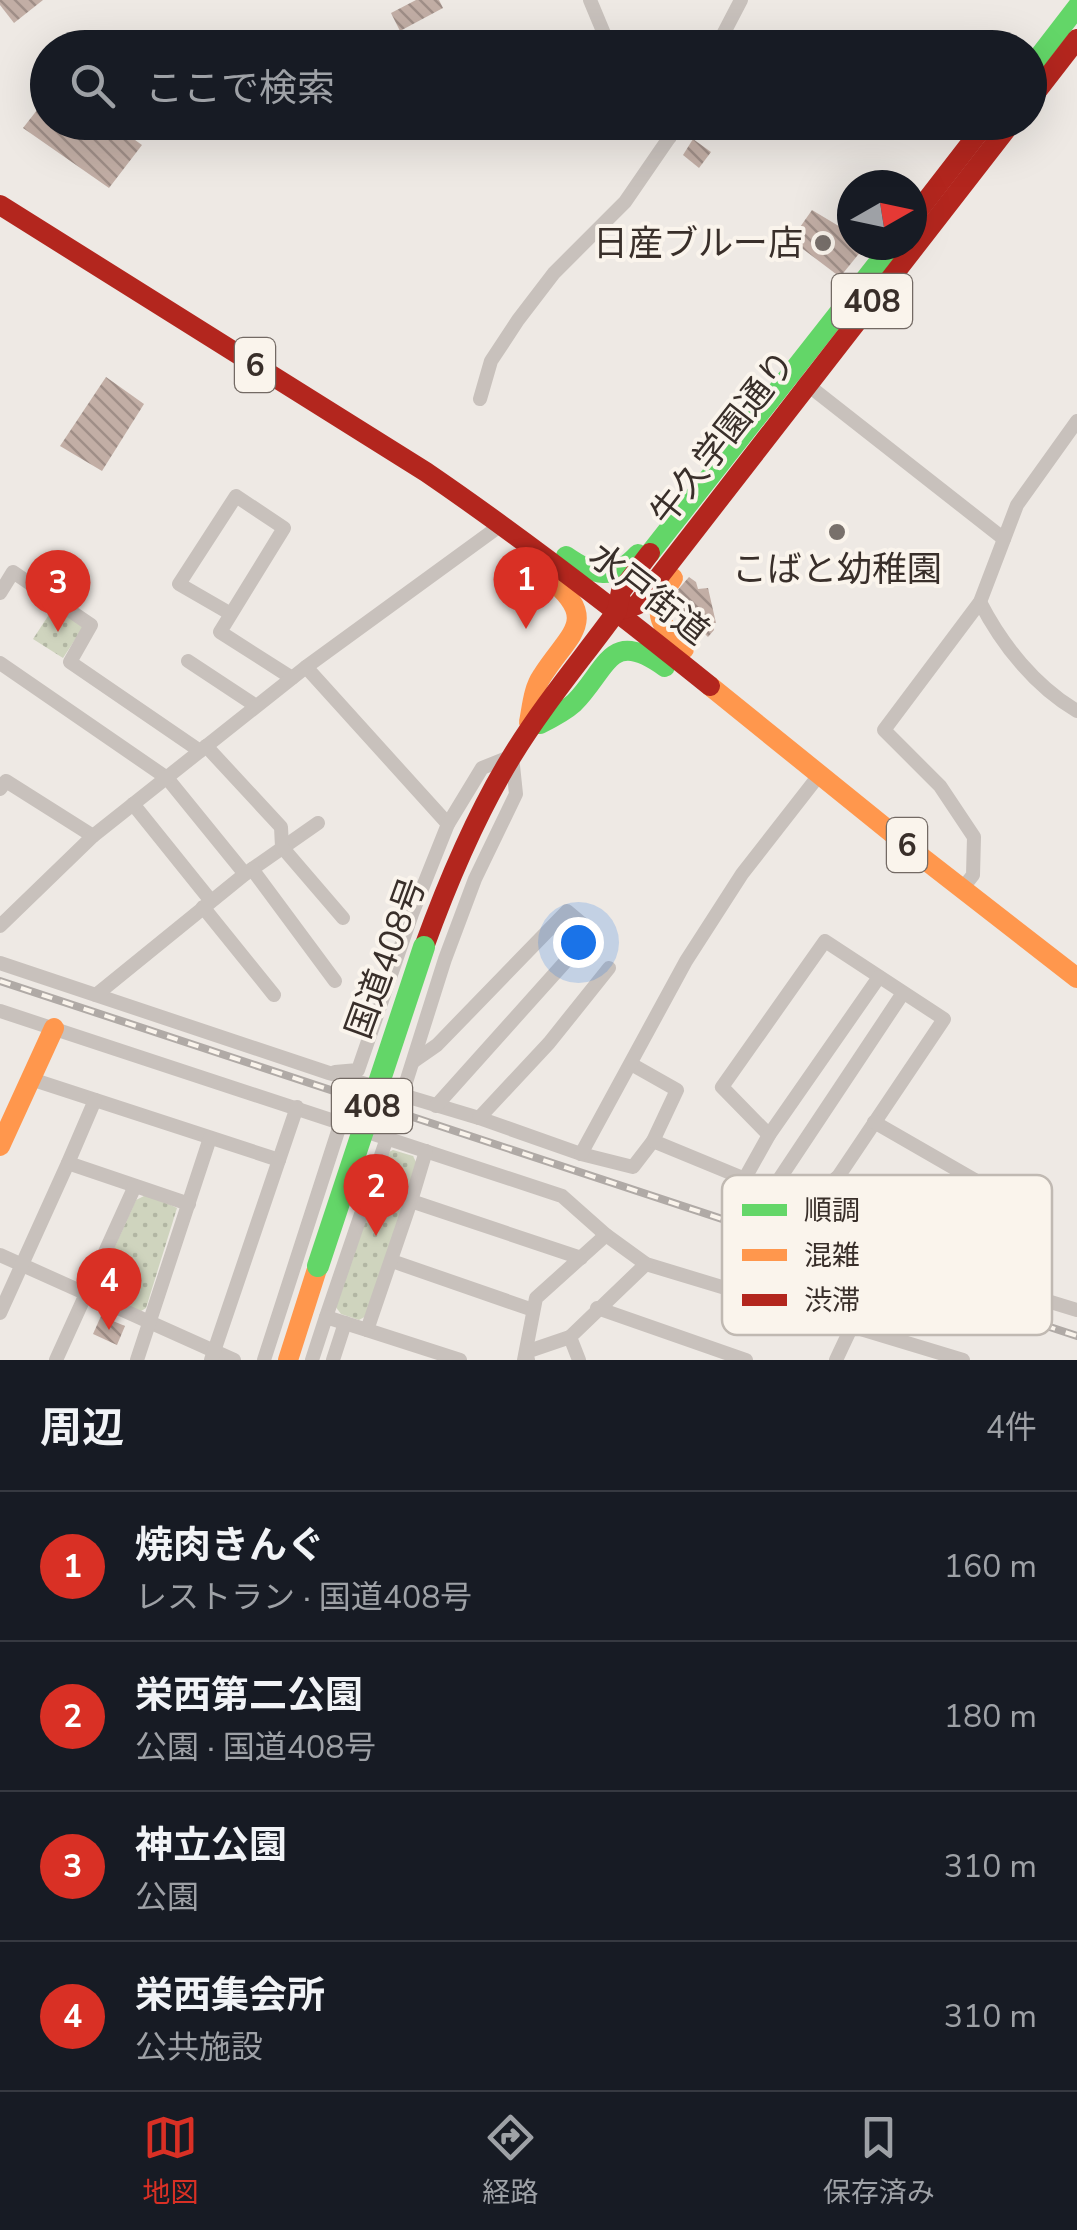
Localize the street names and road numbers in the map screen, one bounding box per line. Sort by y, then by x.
road number: 408 [832,274,912,328]
road number: 6 [235,338,275,392]
street label: 牛久学園通り [640,341,806,535]
street label: 水戸街道 [579,532,719,656]
road number: 6 [887,818,927,872]
street label: 国道408号 [335,871,437,1045]
road number: 408 [332,1079,412,1133]

